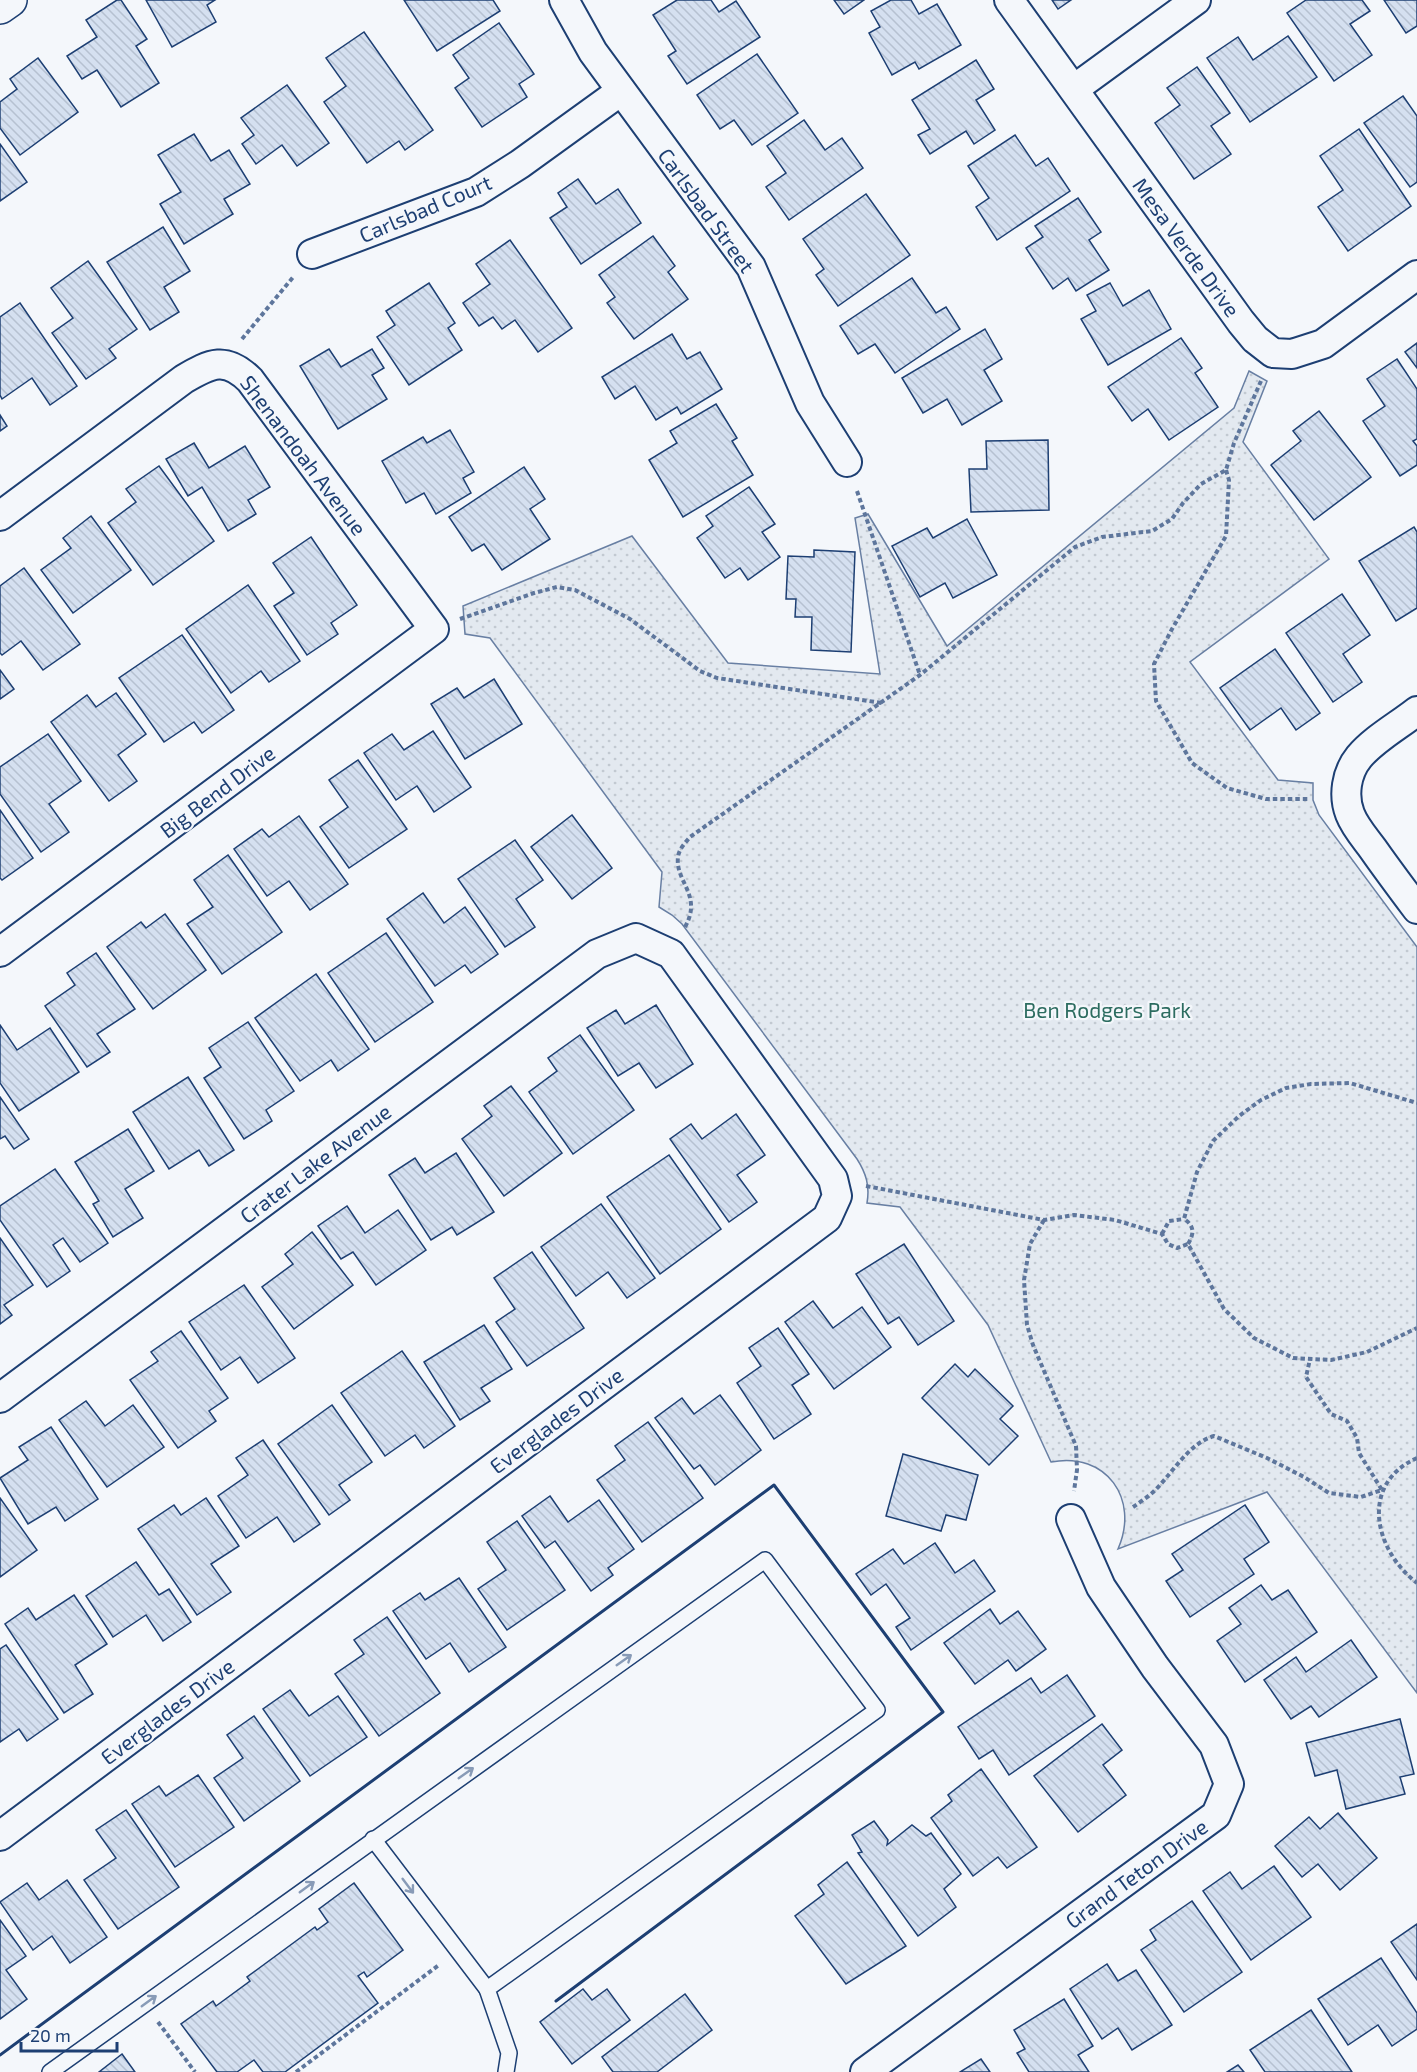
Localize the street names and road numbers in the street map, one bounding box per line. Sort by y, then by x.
street label: Carlsbad Street [654,143,760,277]
street label: Carlsbad Court [355,169,495,247]
street label: Mesa Verde Drive [1128,173,1246,321]
street label: Shenandoah Avenue [236,370,372,540]
street label: Big Bend Drive [154,740,280,842]
street label: Crater Lake Avenue [235,1098,395,1228]
street label: Everglades Drive [484,1362,628,1478]
street label: Everglades Drive [95,1653,239,1769]
street label: Grand Teton Drive [1060,1813,1212,1933]

